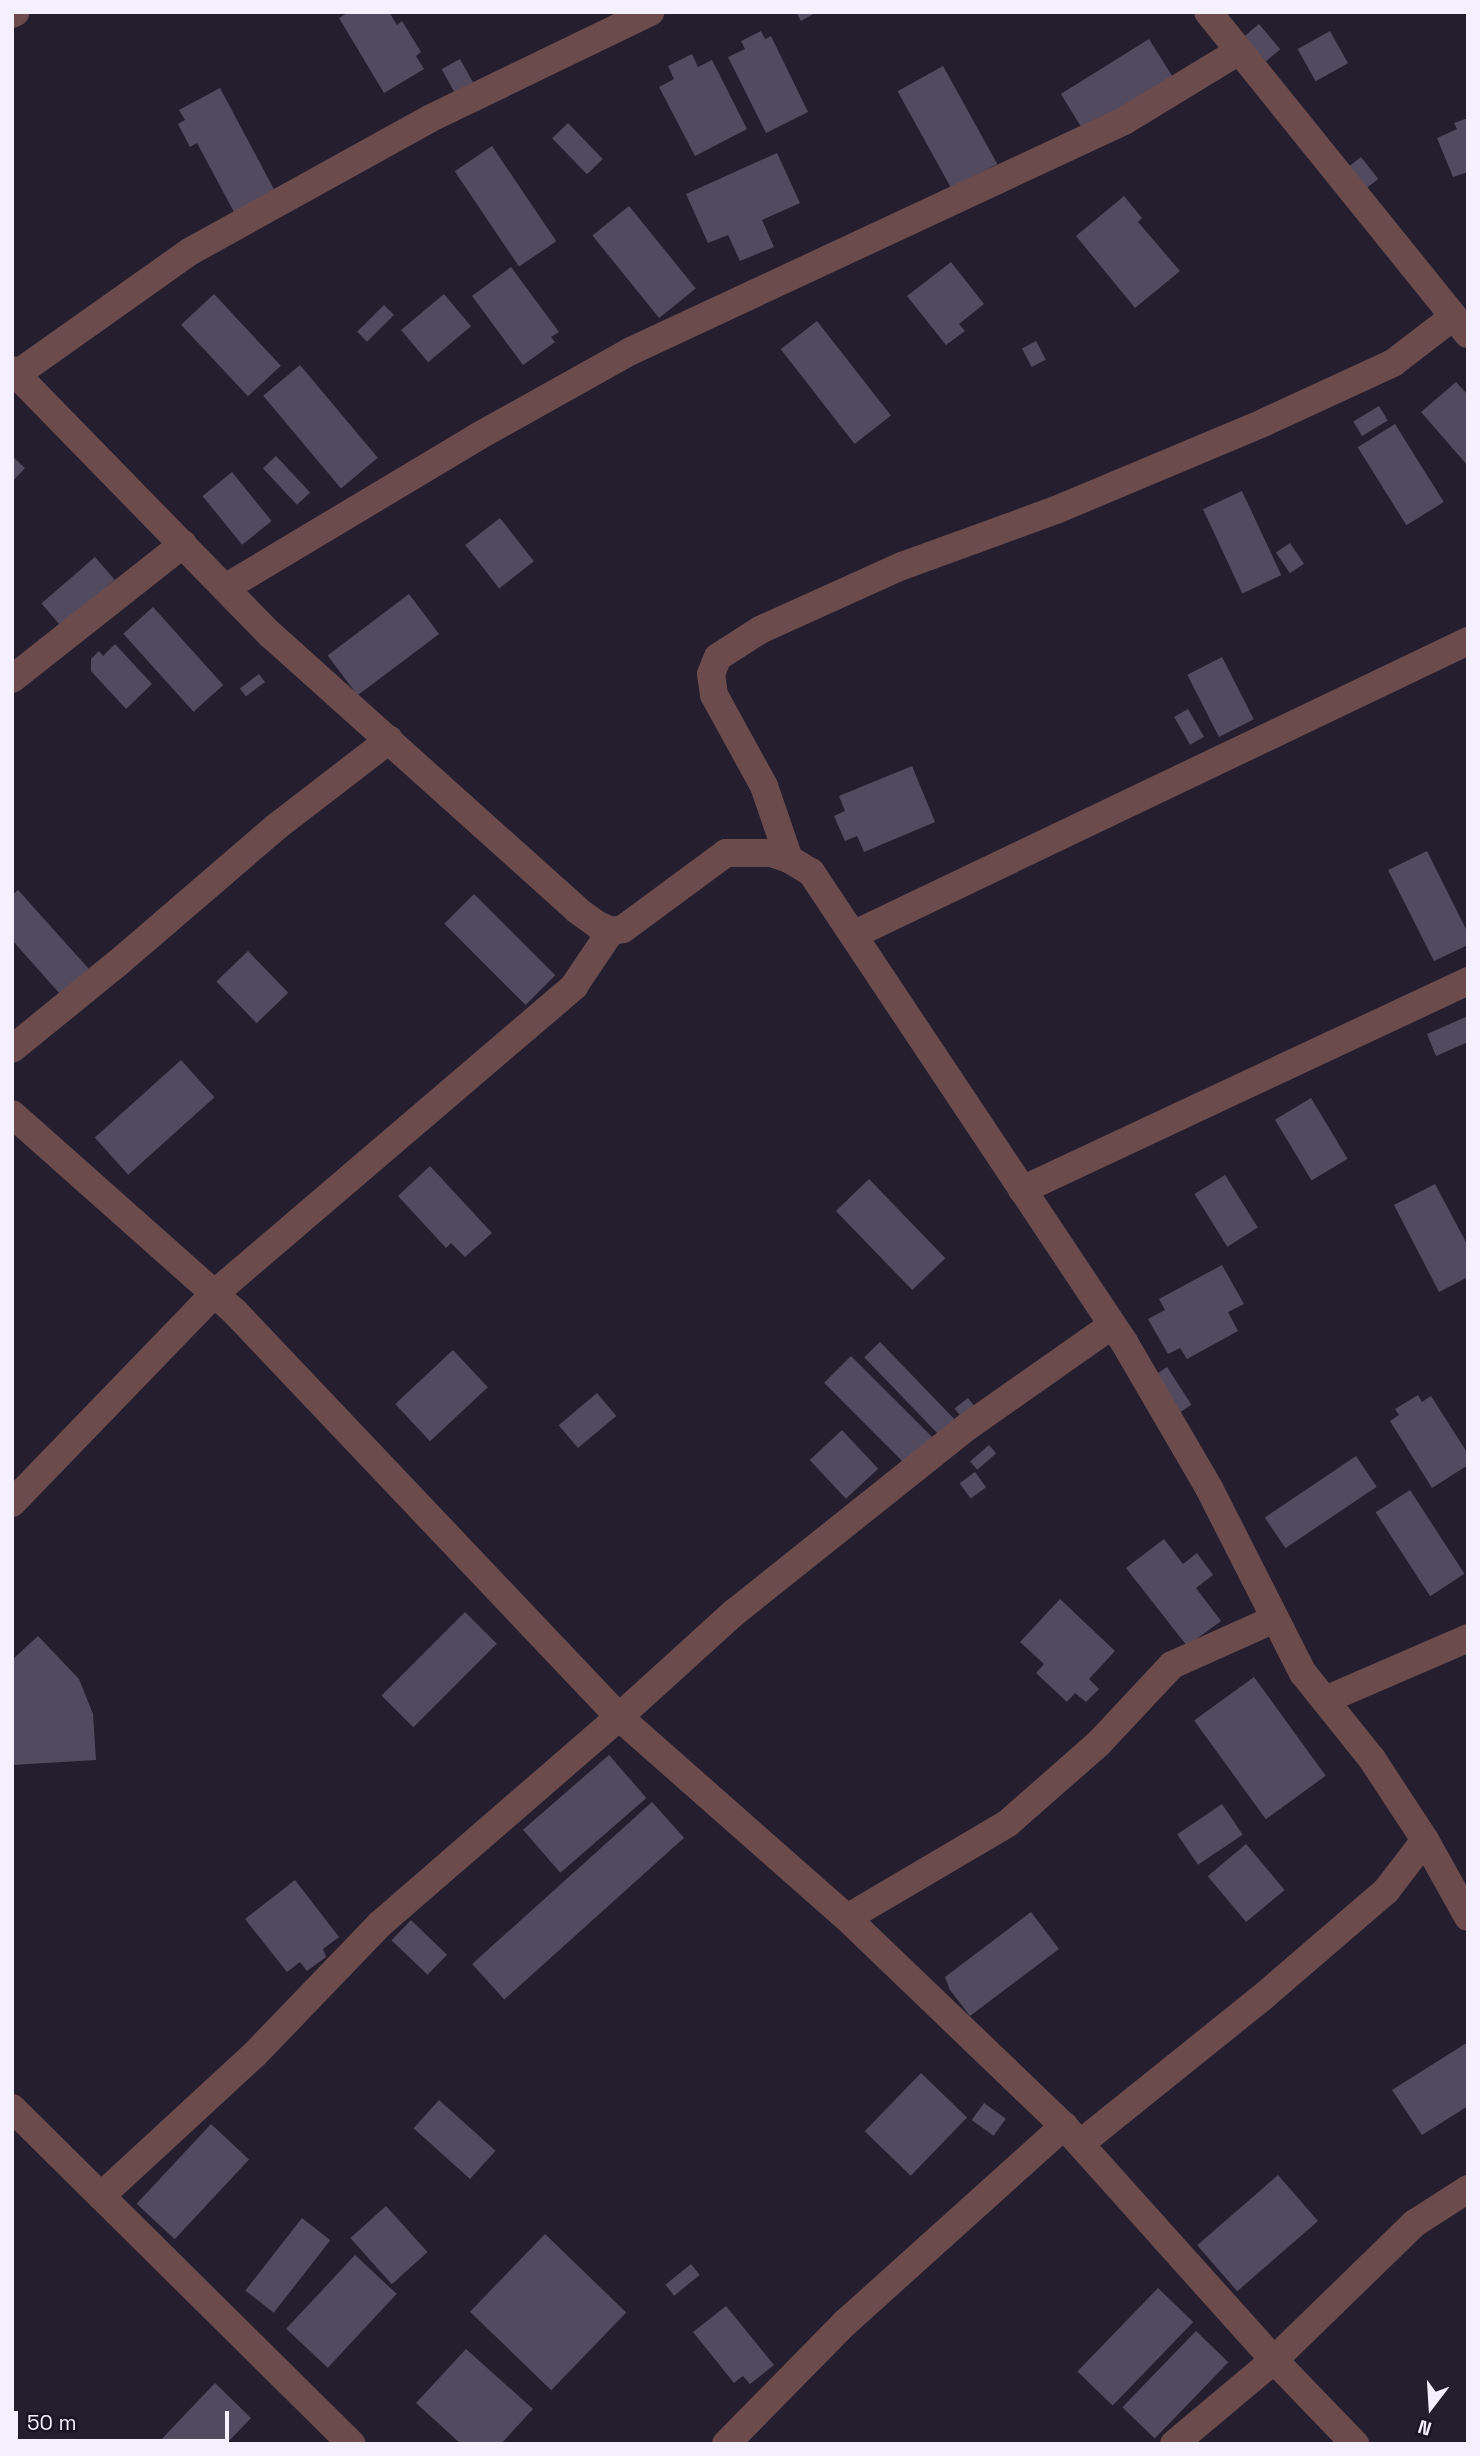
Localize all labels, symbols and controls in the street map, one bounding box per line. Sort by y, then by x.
north arrow [1396,2372,1466,2442]
scale bar [18,2396,233,2440]
text: 50 m [27,2409,77,2436]
text: N [1415,2414,1434,2441]

